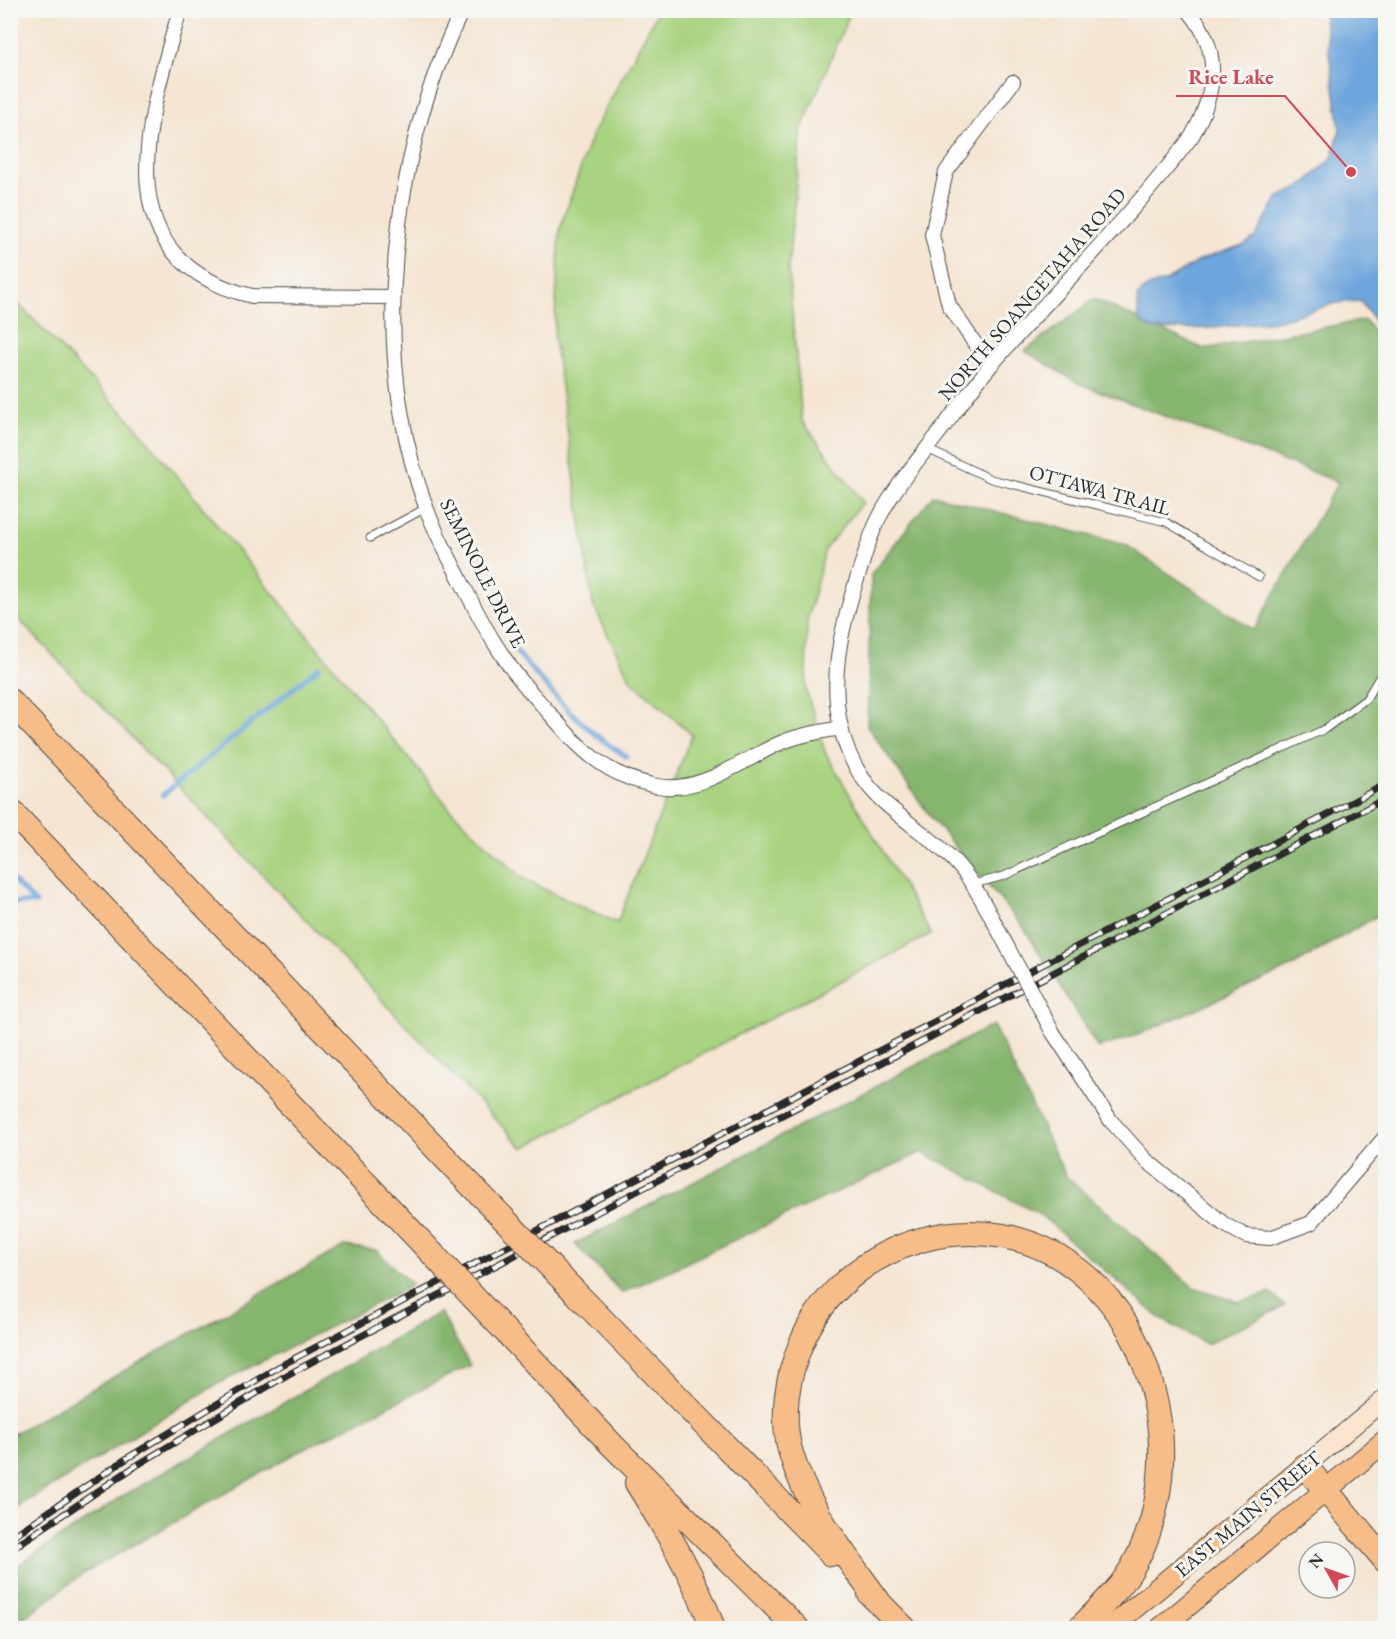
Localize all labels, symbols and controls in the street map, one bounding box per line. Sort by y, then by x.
callout: Rice Lake [1176,57,1285,96]
text: Rice Lake [1188,63,1274,90]
street label: NORTH SOANGETAHA ROAD [932,182,1132,406]
street label: OTTAWA TRAIL [1026,459,1174,521]
street label: SEMINOLE DRIVE [434,494,532,652]
street label: EAST MAIN STREET [1170,1446,1326,1582]
north arrow [1297,1540,1357,1600]

